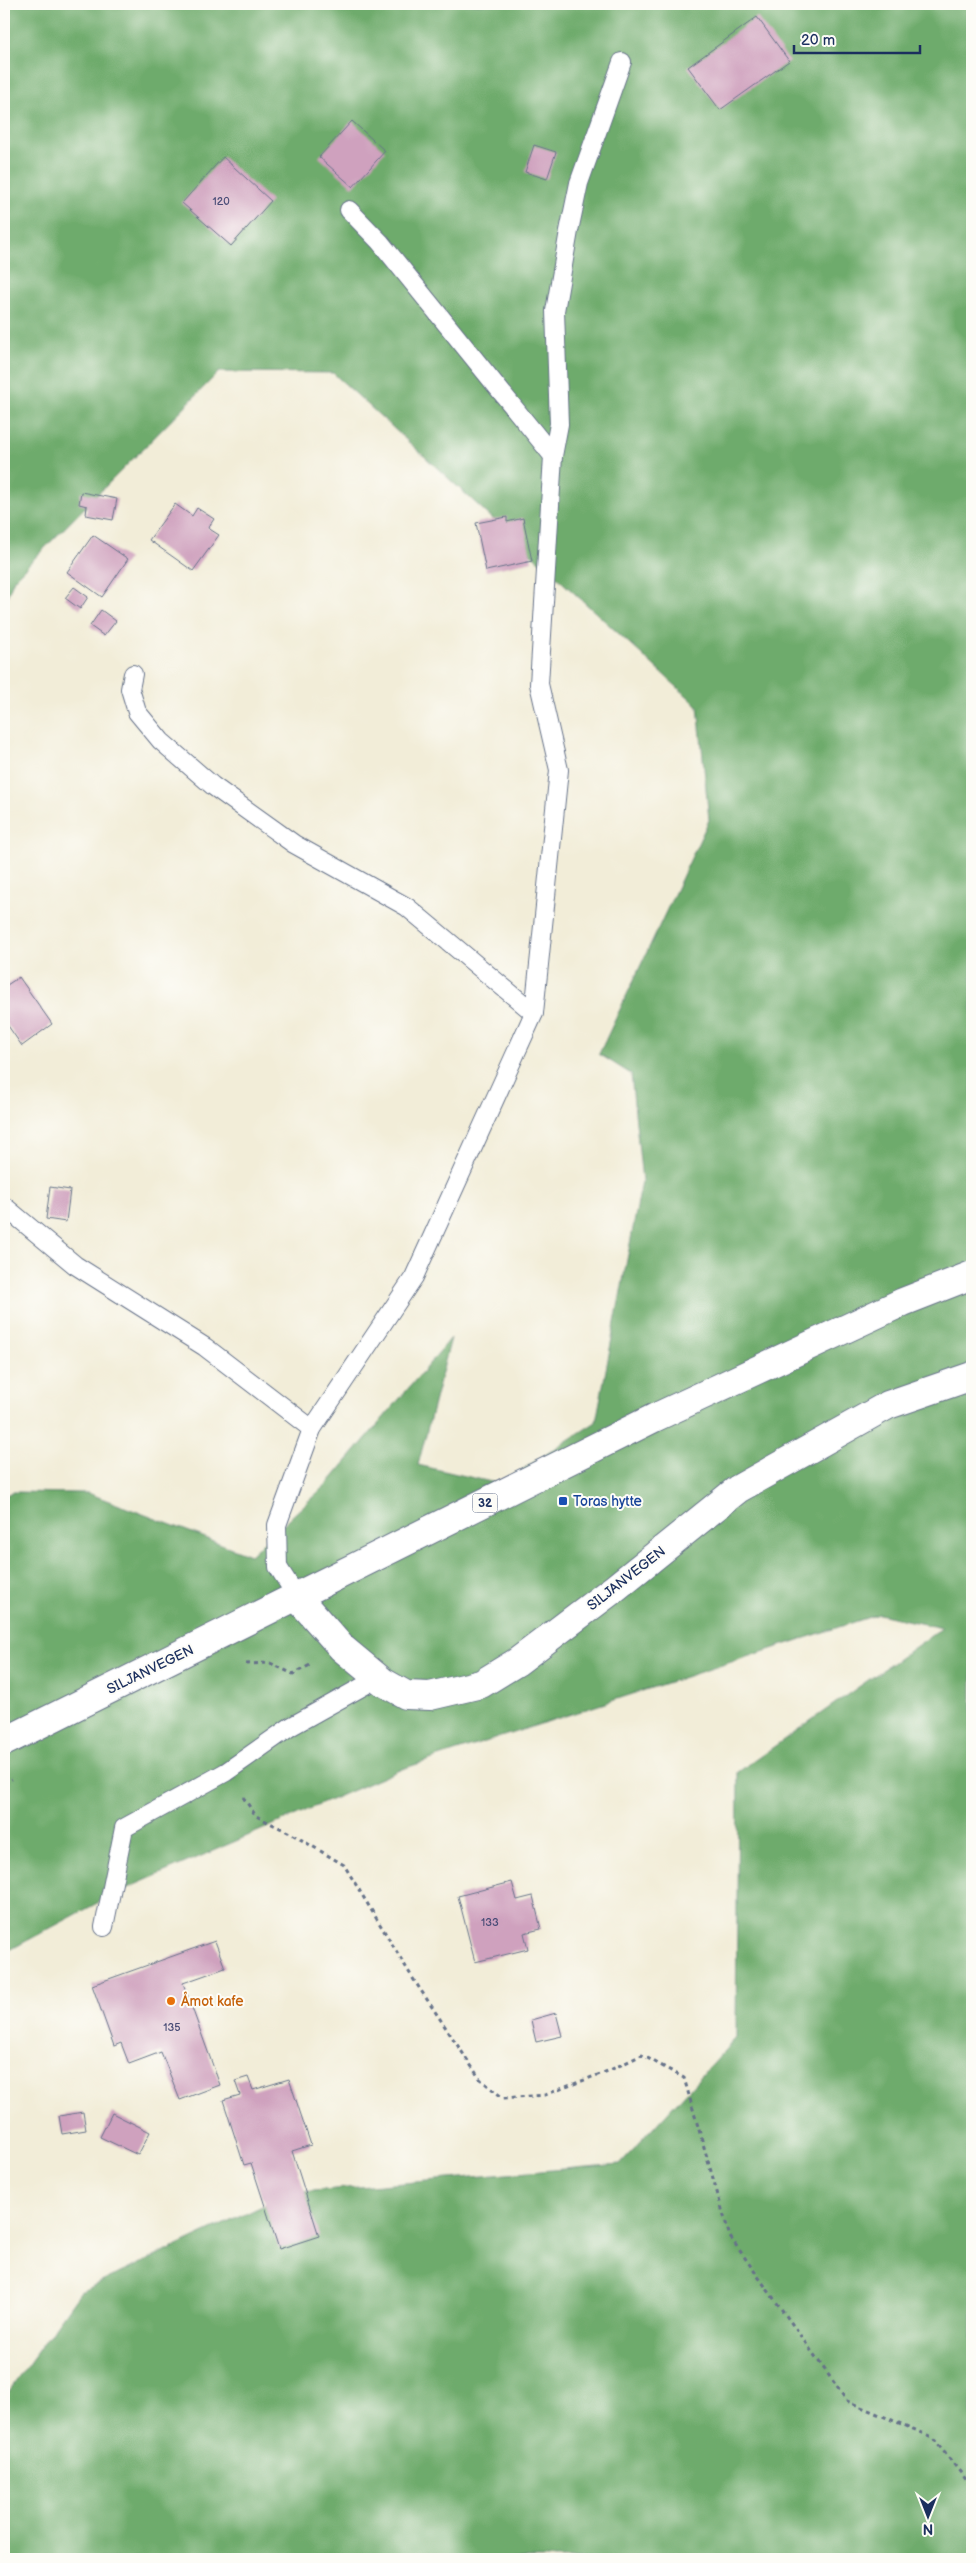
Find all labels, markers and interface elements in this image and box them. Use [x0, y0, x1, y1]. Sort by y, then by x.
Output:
scale bar [794, 22, 920, 54]
text: 20 m [801, 31, 835, 50]
house number: 120 [212, 195, 230, 208]
place label: Toras hytte [573, 1493, 642, 1510]
road number: 32 [472, 1494, 498, 1512]
marker: Toras hytte [557, 1495, 569, 1507]
street label: SILJANVEGEN [584, 1543, 669, 1614]
street label: SILJANVEGEN [104, 1641, 196, 1698]
house number: 133 [481, 1916, 499, 1929]
place label: Åmot kafe [181, 1991, 244, 2010]
marker: Åmot kafe [165, 1995, 177, 2007]
house number: 135 [163, 2021, 181, 2034]
north arrow [904, 2490, 954, 2540]
text: N [923, 2520, 933, 2537]

